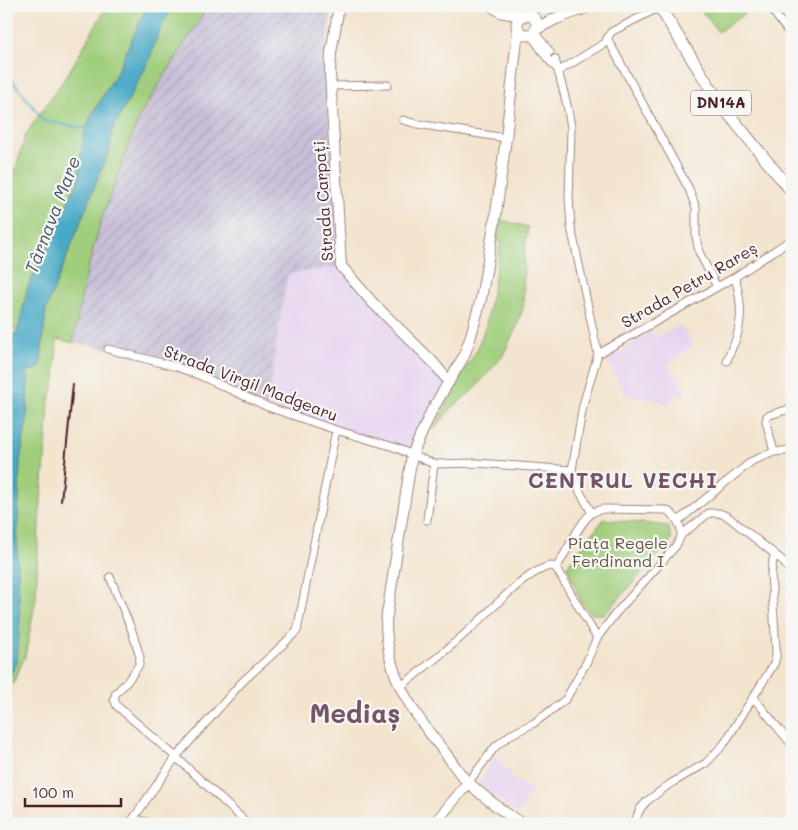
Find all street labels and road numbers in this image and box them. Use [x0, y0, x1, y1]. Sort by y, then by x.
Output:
road number: DN14A [691, 90, 751, 116]
street label: Strada Carpați [308, 140, 338, 262]
street label: Strada Petru Rareș [617, 237, 761, 333]
street label: Strada Virgil Madgearu [161, 340, 341, 425]

